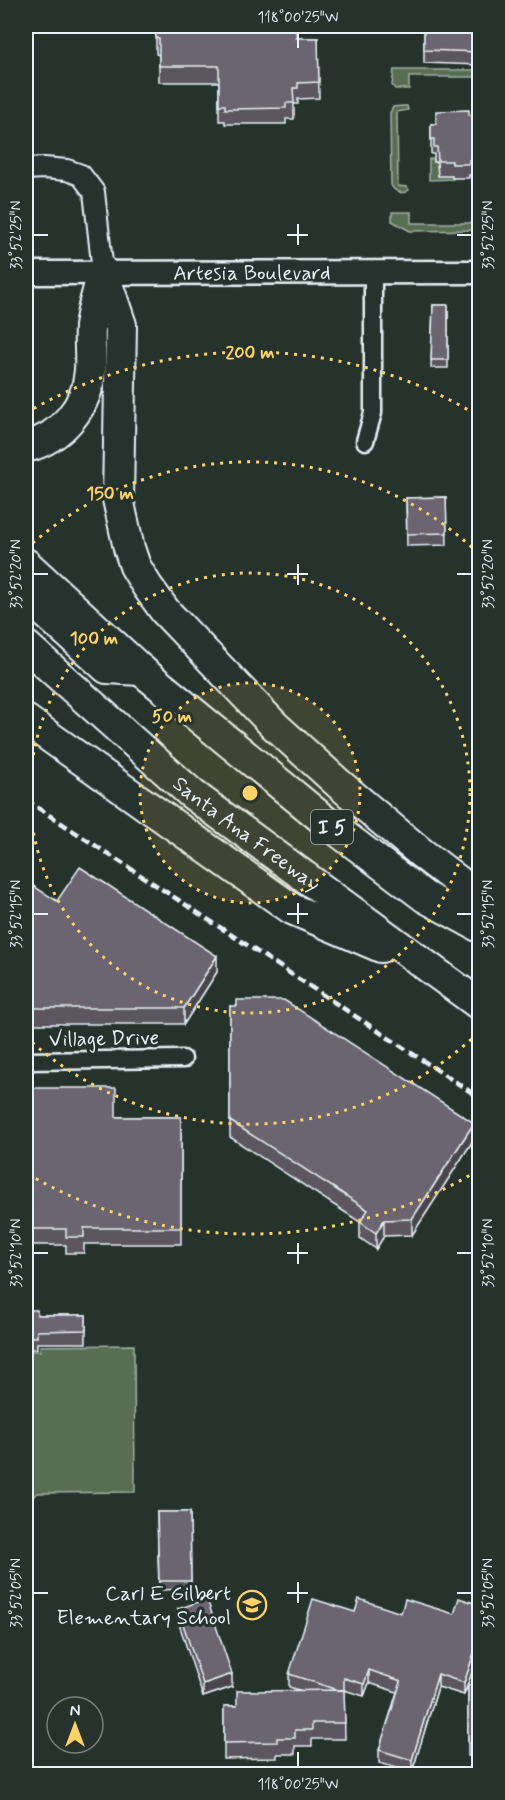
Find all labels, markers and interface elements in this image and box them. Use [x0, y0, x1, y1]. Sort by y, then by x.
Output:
text: 118°00'25"W [258, 8, 338, 28]
text: 33°52'25"N [7, 200, 27, 270]
text: 33°52'25"N [479, 200, 499, 270]
street label: Artesia Boulevard [173, 259, 331, 288]
text: 200 m [225, 341, 275, 365]
text: 150 m [86, 482, 134, 506]
text: 33°52'20"N [7, 539, 27, 609]
text: 33°52'20"N [479, 539, 499, 609]
text: 100 m [70, 627, 118, 651]
text: 50 m [152, 705, 192, 729]
street label: Santa Ana Freeway [166, 770, 326, 898]
centre of rings [240, 783, 260, 803]
road number: I 5 [311, 810, 353, 844]
text: 33°52'15"N [7, 880, 27, 948]
text: 33°52'15"N [479, 880, 499, 948]
street label: Village Drive [49, 1024, 159, 1054]
text: 33°52'10"N [7, 1218, 27, 1288]
text: 33°52'10"N [479, 1218, 499, 1288]
text: 33°52'05"N [7, 1558, 27, 1628]
text: 33°52'05"N [479, 1558, 499, 1628]
place label: Carl E Gilbert Elementary School [56, 1580, 231, 1632]
school or university icon: Carl E Gilbert Elementary School [236, 1589, 268, 1621]
north arrow [45, 1695, 105, 1755]
text: N [70, 1701, 80, 1722]
text: 118°00'25"W [258, 1775, 338, 1795]

